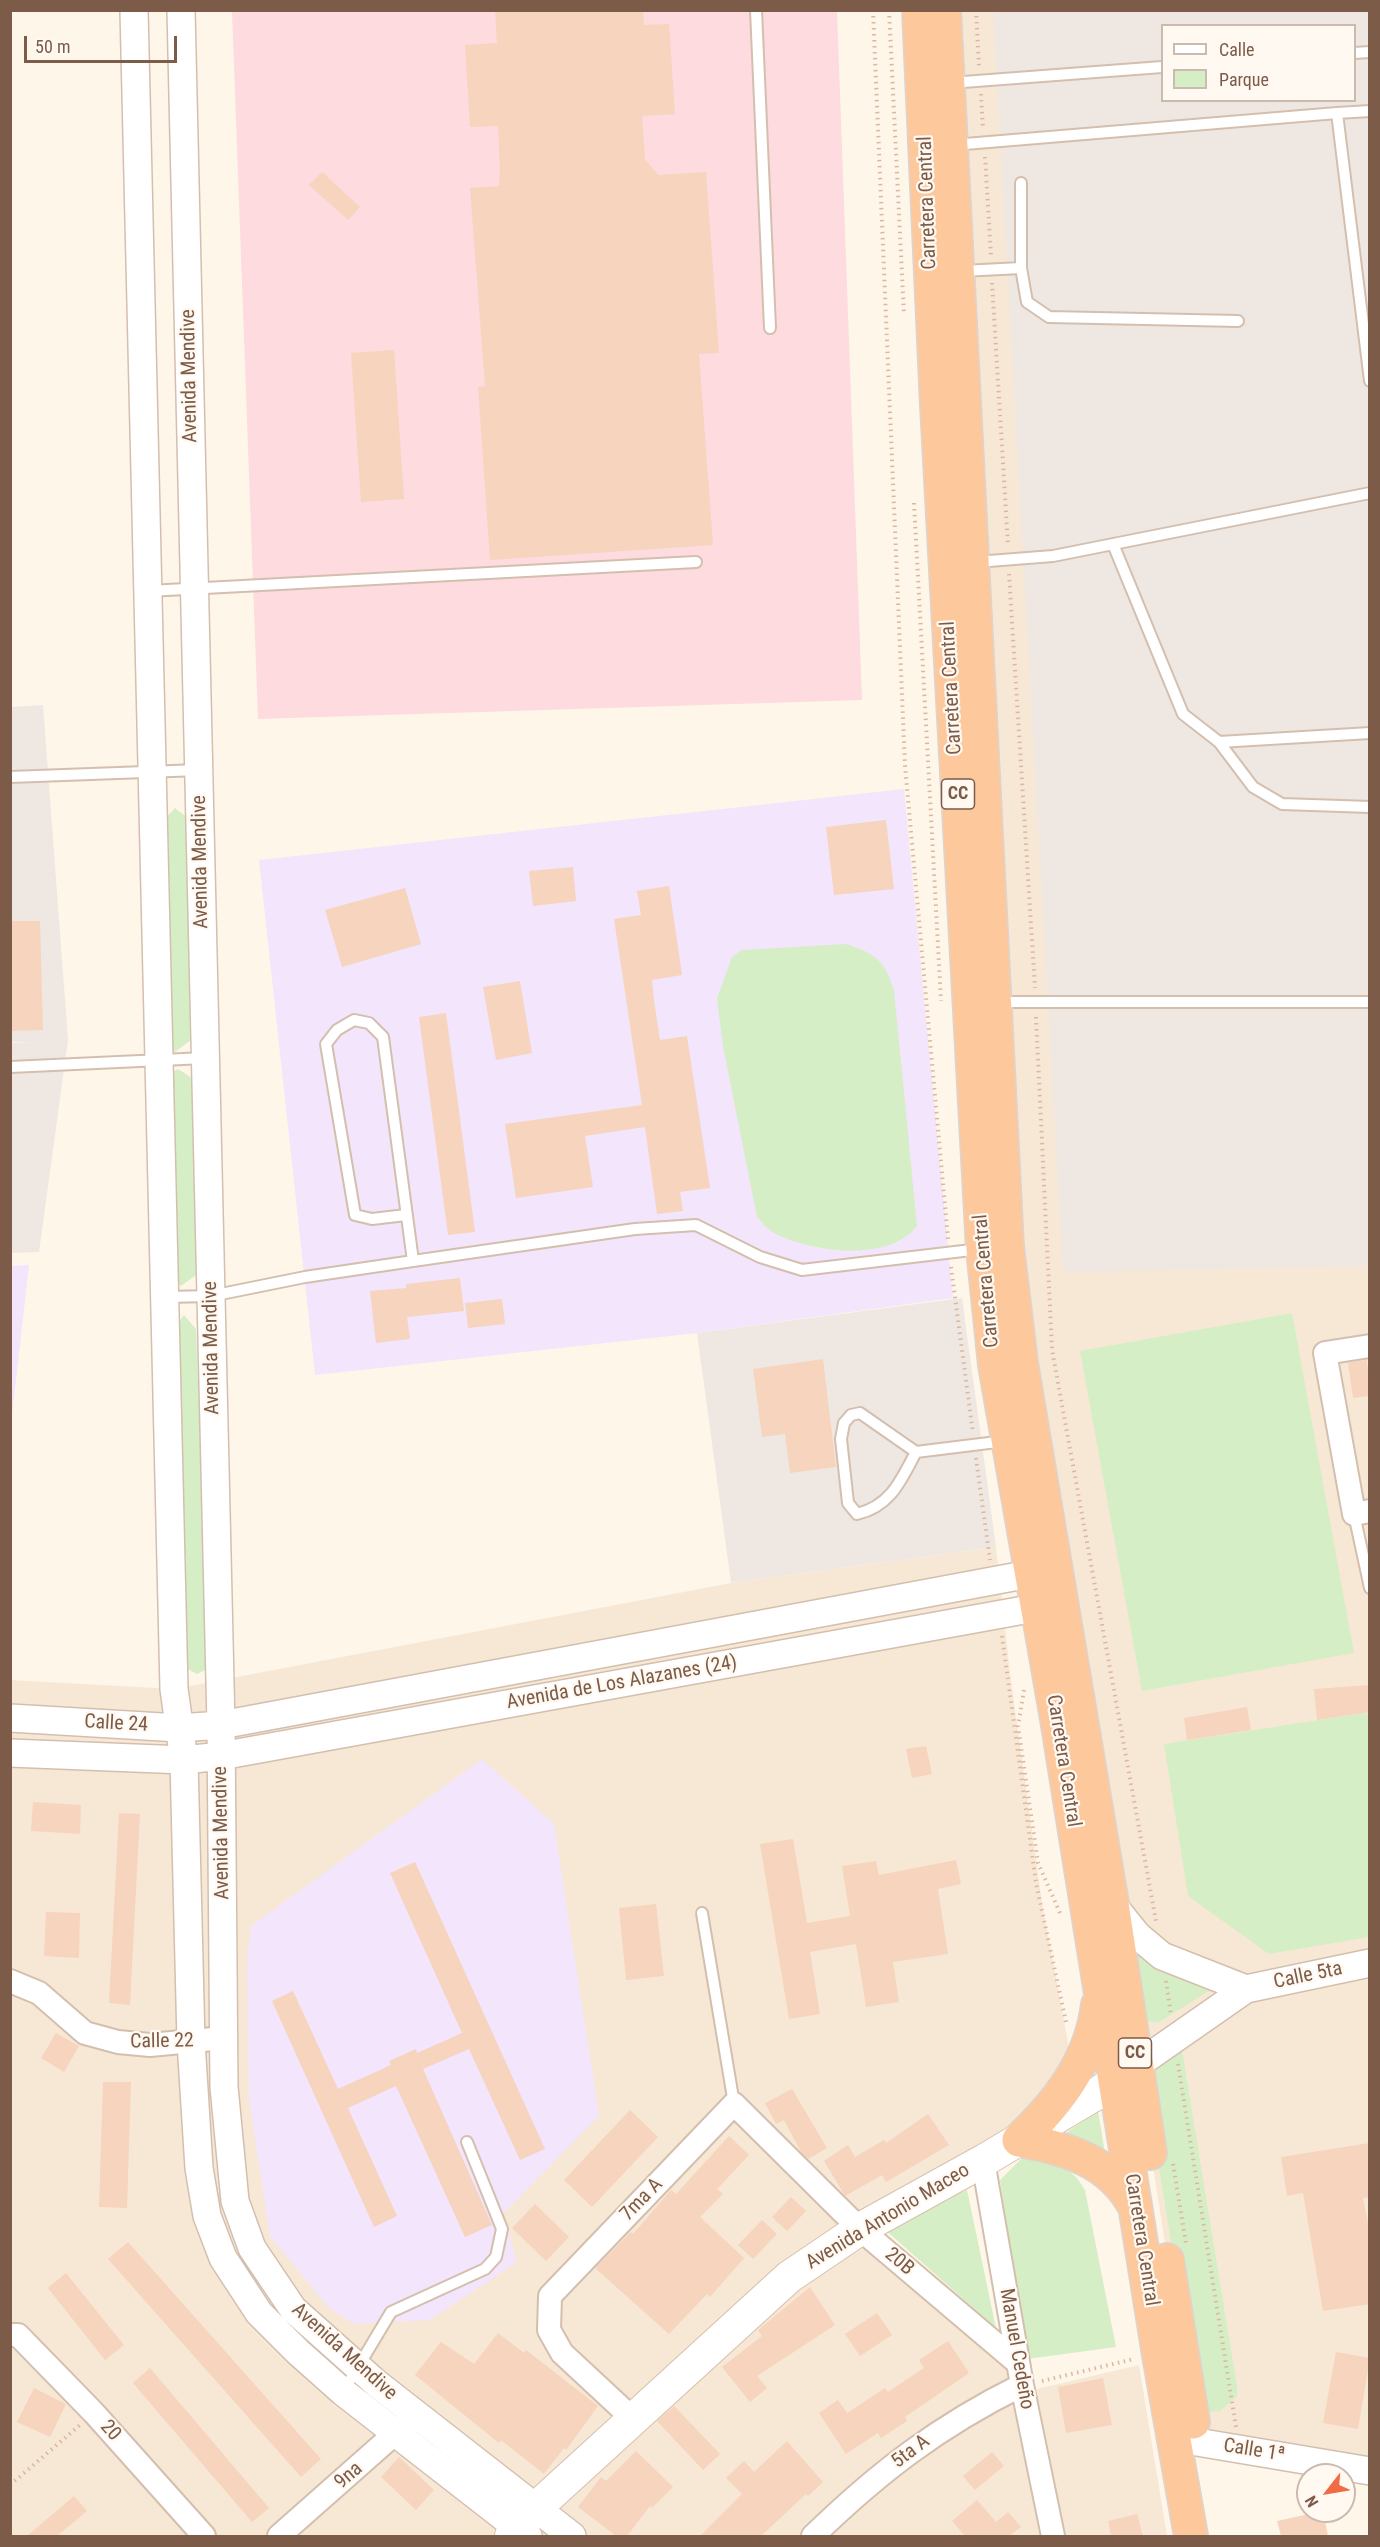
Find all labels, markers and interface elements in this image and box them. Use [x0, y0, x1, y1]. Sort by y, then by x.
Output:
scale bar [27, 24, 180, 62]
legend [1161, 24, 1356, 102]
text: 50 m [35, 36, 70, 57]
text: Calle [1219, 39, 1255, 60]
text: Parque [1219, 69, 1269, 90]
street label: Carretera Central [914, 136, 942, 270]
street label: Avenida Mendive [177, 309, 203, 443]
street label: Carretera Central [937, 621, 967, 755]
road number: CC [942, 779, 974, 809]
street label: Avenida Mendive [188, 795, 214, 929]
street label: Carretera Central [969, 1213, 1005, 1349]
street label: Avenida Mendive [199, 1281, 225, 1415]
street label: Avenida de Los Alazanes (24) [505, 1651, 739, 1715]
street label: Carretera Central [1041, 1693, 1085, 1829]
street label: Calle 24 [84, 1710, 148, 1738]
street label: Avenida Mendive [209, 1766, 235, 1900]
street label: Calle 5ta [1272, 1957, 1344, 1995]
street label: Calle 22 [130, 2029, 194, 2055]
road number: CC [1118, 2038, 1152, 2068]
street label: Avenida Antonio Maceo [802, 2159, 974, 2275]
street label: Carretera Central [1119, 2172, 1163, 2308]
street label: 7ma A [616, 2173, 668, 2227]
street label: 20B [880, 2243, 918, 2281]
street label: Manuel Cedeño [994, 2287, 1038, 2411]
street label: Avenida Mendive [286, 2298, 402, 2406]
street label: 20 [94, 2416, 126, 2446]
street label: 5ta A [887, 2430, 935, 2474]
street label: Calle 1ª [1222, 2434, 1286, 2468]
street label: 9na [330, 2457, 368, 2495]
north arrow [1296, 2463, 1356, 2523]
text: N [1301, 2492, 1323, 2511]

